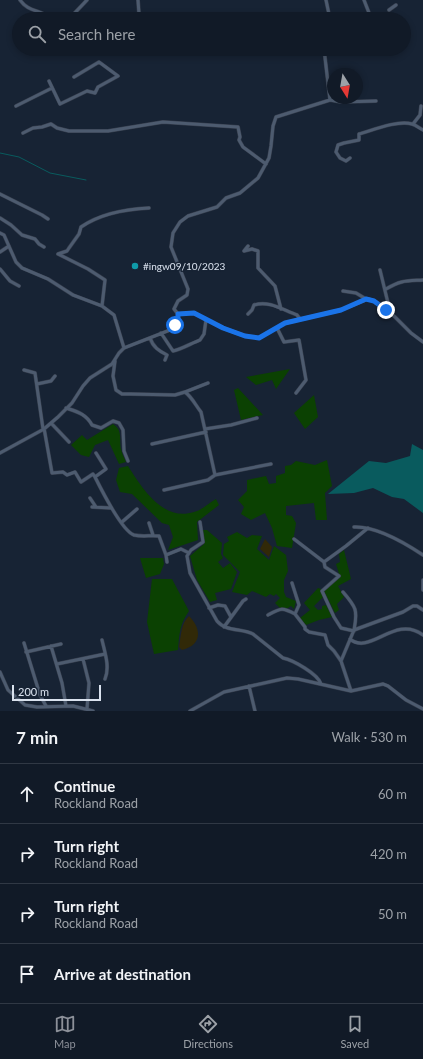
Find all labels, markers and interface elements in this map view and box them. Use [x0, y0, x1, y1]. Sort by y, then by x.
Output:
search box [12, 12, 411, 56]
icon: search [26, 23, 48, 45]
text: Search here [58, 25, 135, 43]
north arrow [327, 68, 363, 104]
place label: #ingw09/10/2023 [143, 260, 225, 272]
marker: #ingw09/10/2023 [130, 261, 140, 271]
route end [377, 301, 395, 319]
route start [166, 316, 184, 334]
scale bar [12, 683, 101, 702]
text: 200 m [18, 685, 49, 698]
text: 7 min [16, 727, 58, 748]
text: Walk · 530 m [331, 729, 407, 745]
text: Continue [54, 777, 115, 795]
icon: ahead [16, 783, 38, 805]
text: 60 m [378, 786, 407, 802]
text: Rockland Road [54, 795, 138, 811]
text: Turn right [54, 837, 119, 855]
icon: right [16, 843, 38, 865]
text: 420 m [370, 846, 407, 862]
text: Rockland Road [54, 855, 138, 871]
text: Turn right [54, 897, 119, 915]
icon: right [16, 903, 38, 925]
text: 50 m [378, 906, 407, 922]
text: Rockland Road [54, 915, 138, 931]
icon: arrive [16, 963, 38, 985]
text: Arrive at destination [54, 965, 191, 983]
tab: Map [54, 1013, 76, 1050]
tab: Directions [183, 1013, 233, 1050]
tab: Saved [340, 1013, 369, 1050]

